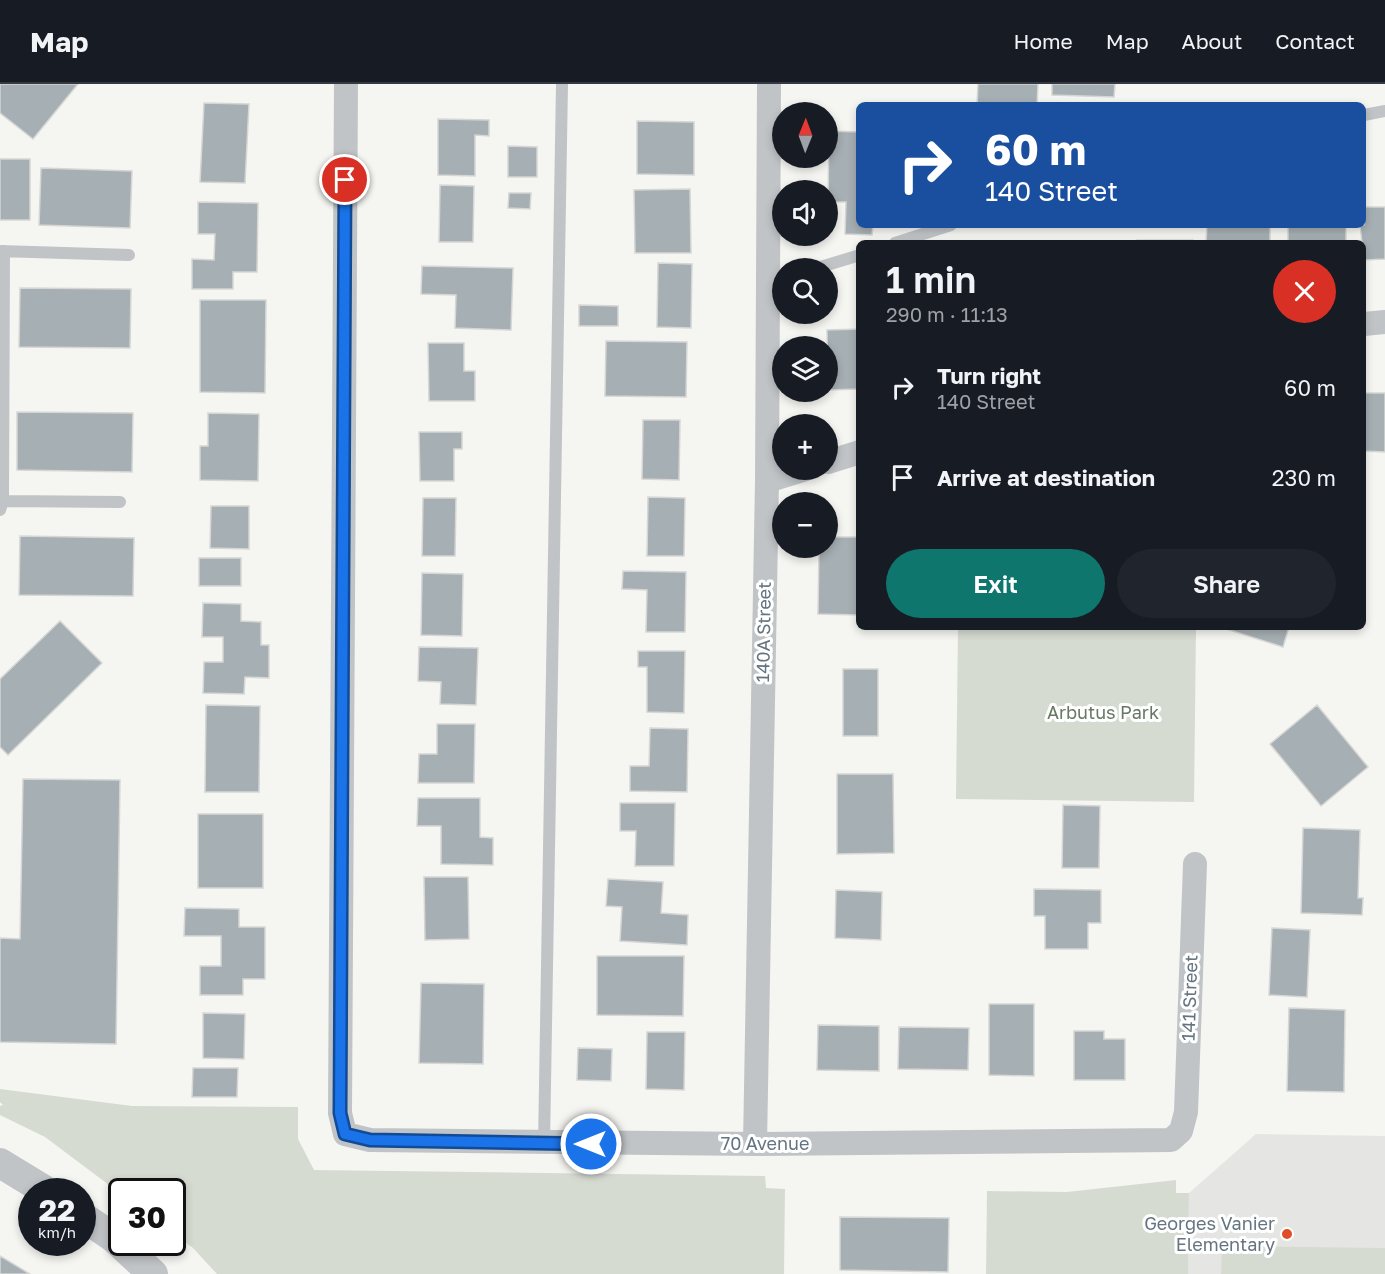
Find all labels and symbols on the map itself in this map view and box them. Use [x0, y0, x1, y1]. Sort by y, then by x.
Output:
north arrow [772, 102, 838, 168]
pin [319, 154, 370, 205]
street label: 140A Street [751, 581, 775, 683]
park label: Arbutus Park [1047, 701, 1159, 723]
street label: 141 Street [1177, 954, 1201, 1041]
position arrow [559, 1112, 623, 1176]
street label: 70 Avenue [721, 1132, 809, 1154]
speed limit sign: 30 [108, 1178, 186, 1256]
place label: Georges Vanier Elementary [1144, 1212, 1275, 1255]
marker: Georges Vanier Elementary [1280, 1227, 1294, 1241]

